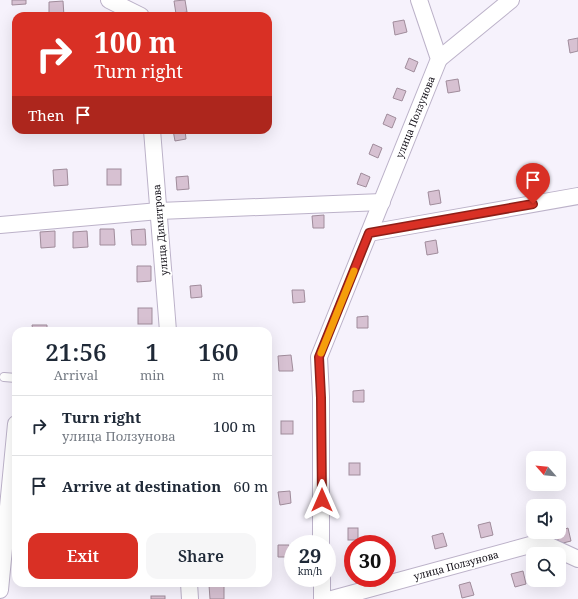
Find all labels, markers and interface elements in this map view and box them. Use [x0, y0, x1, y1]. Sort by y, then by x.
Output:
text: 100 m [94, 23, 176, 61]
icon: right [28, 28, 80, 80]
text: Turn right [94, 59, 183, 83]
street label: улица Ползунова [392, 74, 438, 160]
icon: arrive [72, 104, 94, 126]
text: Then [28, 105, 64, 125]
pin [516, 163, 550, 204]
icon: arrive [522, 169, 544, 191]
street label: улица Димитрова [149, 184, 171, 276]
text: 21:56 [45, 335, 107, 368]
text: 1 [146, 335, 159, 368]
text: 160 [198, 335, 239, 368]
text: Arrival [54, 366, 98, 384]
text: min [140, 366, 165, 384]
text: m [212, 366, 224, 384]
text: Turn right [62, 407, 141, 427]
icon: right [28, 415, 50, 437]
text: 100 m [213, 416, 256, 436]
text: улица Ползунова [62, 427, 176, 445]
north arrow [526, 451, 566, 491]
map controls [526, 451, 566, 587]
icon: arrive [28, 475, 50, 497]
text: Arrive at destination [62, 476, 221, 496]
text: 60 m [233, 476, 268, 496]
position arrow [301, 479, 343, 521]
button: sound [526, 499, 566, 539]
button: Exit [28, 533, 138, 579]
button: Share [146, 533, 256, 579]
speed limit sign: 30 [344, 535, 396, 587]
text: 29 [299, 542, 321, 569]
street label: улица Ползунова [412, 547, 500, 583]
button: search [526, 547, 566, 587]
text: km/h [298, 564, 322, 578]

